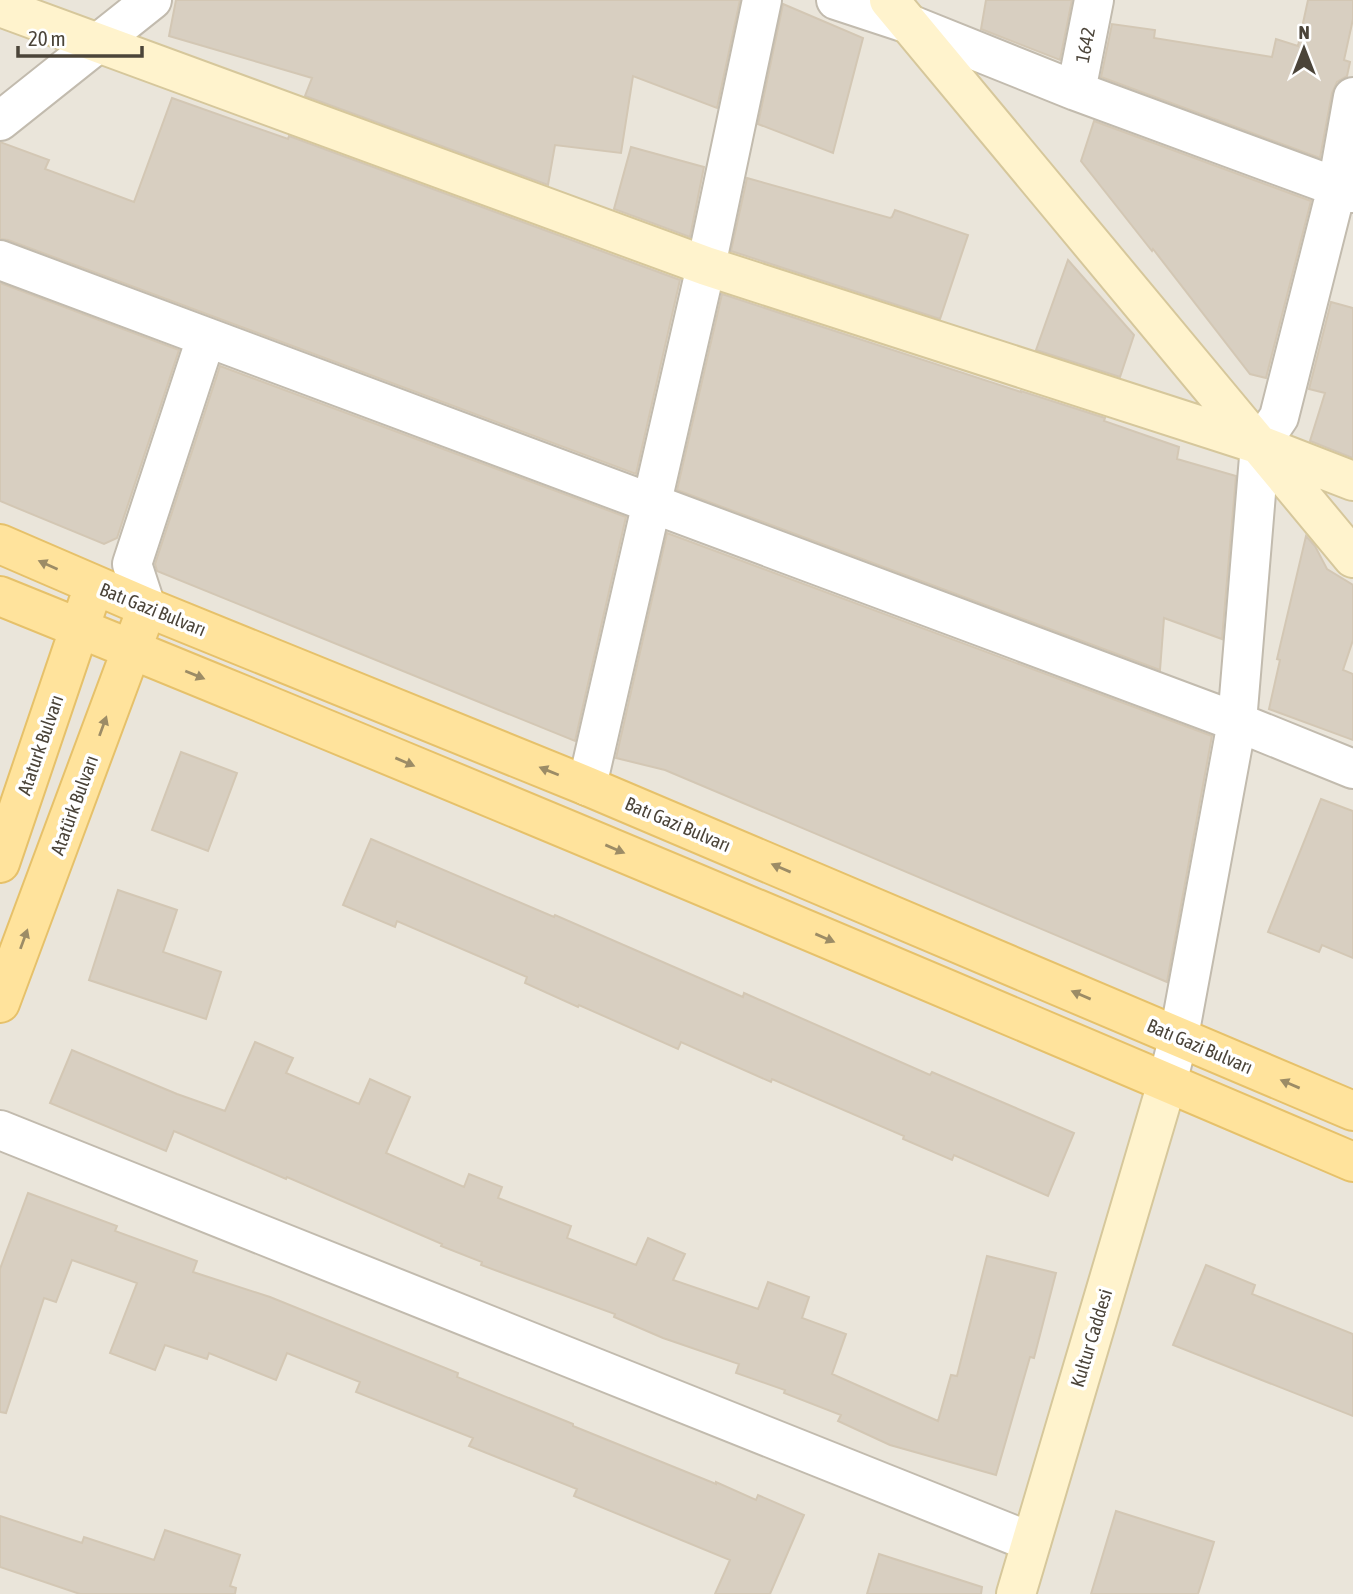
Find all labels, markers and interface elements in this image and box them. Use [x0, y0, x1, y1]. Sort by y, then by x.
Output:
scale bar [18, 14, 142, 58]
north arrow [1269, 14, 1339, 84]
text: N [1298, 21, 1310, 43]
street label: 1642 [1071, 25, 1099, 65]
text: 20 m [28, 26, 66, 50]
one-way arrow [37, 559, 58, 570]
street label: Batı Gazi Bulvarı [97, 578, 209, 640]
one-way arrow [185, 669, 206, 680]
street label: Ataturk Bulvarı [13, 692, 67, 798]
one-way arrow [98, 715, 109, 736]
street label: Atatürk Bulvarı [46, 752, 102, 858]
one-way arrow [395, 757, 416, 768]
one-way arrow [538, 765, 559, 776]
street label: Batı Gazi Bulvarı [622, 792, 734, 856]
one-way arrow [605, 844, 626, 855]
one-way arrow [771, 862, 791, 874]
one-way arrow [19, 928, 30, 949]
one-way arrow [815, 932, 835, 944]
one-way arrow [1071, 989, 1091, 1001]
street label: Batı Gazi Bulvarı [1144, 1014, 1256, 1078]
one-way arrow [1280, 1078, 1300, 1090]
street label: Kultur Caddesi [1066, 1286, 1116, 1390]

